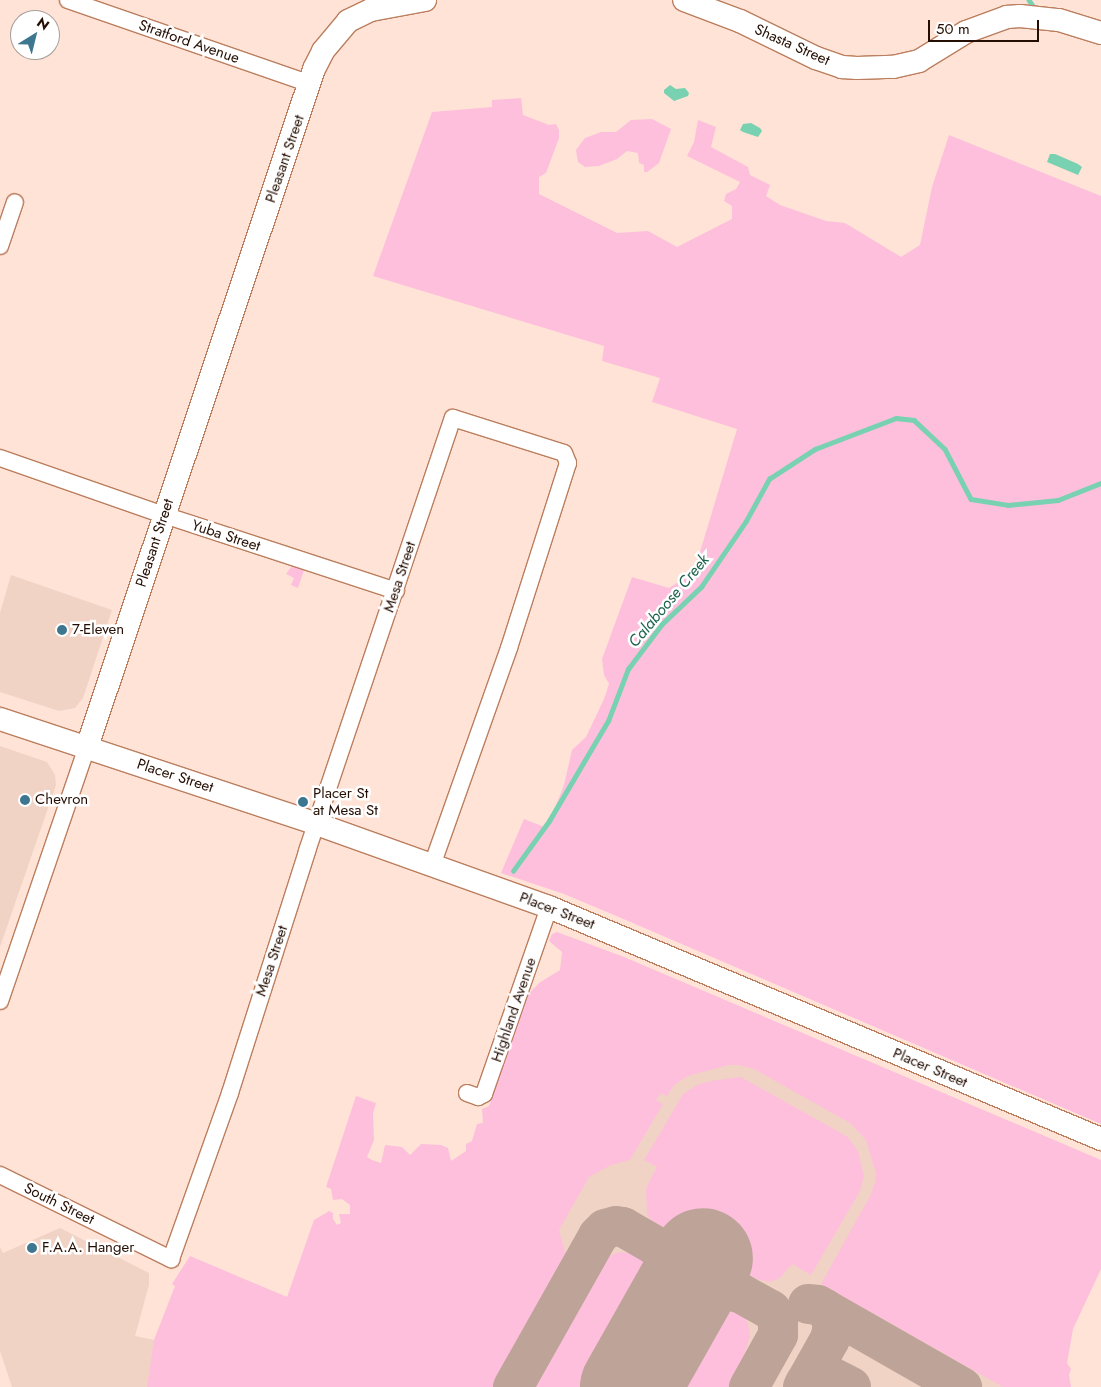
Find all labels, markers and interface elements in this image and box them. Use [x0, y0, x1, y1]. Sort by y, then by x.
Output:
north arrow [10, 10, 60, 60]
scale bar [931, 10, 1042, 42]
text: N [33, 12, 54, 35]
street label: Stratford Avenue [136, 16, 242, 68]
text: 50 m [936, 18, 970, 40]
street label: Shasta Street [752, 20, 832, 70]
street label: Pleasant Street [262, 113, 308, 205]
street label: Pleasant Street [132, 497, 178, 589]
street label: Yuba Street [189, 516, 263, 556]
street label: Mesa Street [380, 539, 420, 615]
water label: Calaboose Creek [625, 551, 713, 651]
place label: 7-Eleven [72, 621, 124, 639]
marker: 7-Eleven [56, 624, 68, 636]
street label: Placer Street [135, 755, 215, 797]
place label: Placer St at Mesa St [313, 784, 378, 819]
place label: Chevron [35, 791, 88, 809]
marker: Chevron [19, 794, 31, 806]
marker: Placer St at Mesa St [297, 796, 309, 808]
street label: Placer Street [517, 888, 597, 934]
street label: Mesa Street [252, 923, 292, 999]
street label: Highland Avenue [488, 955, 540, 1065]
street label: Placer Street [890, 1044, 970, 1092]
street label: South Street [21, 1179, 97, 1229]
place label: F.A.A. Hanger [42, 1239, 134, 1257]
marker: F.A.A. Hanger [26, 1242, 38, 1254]

